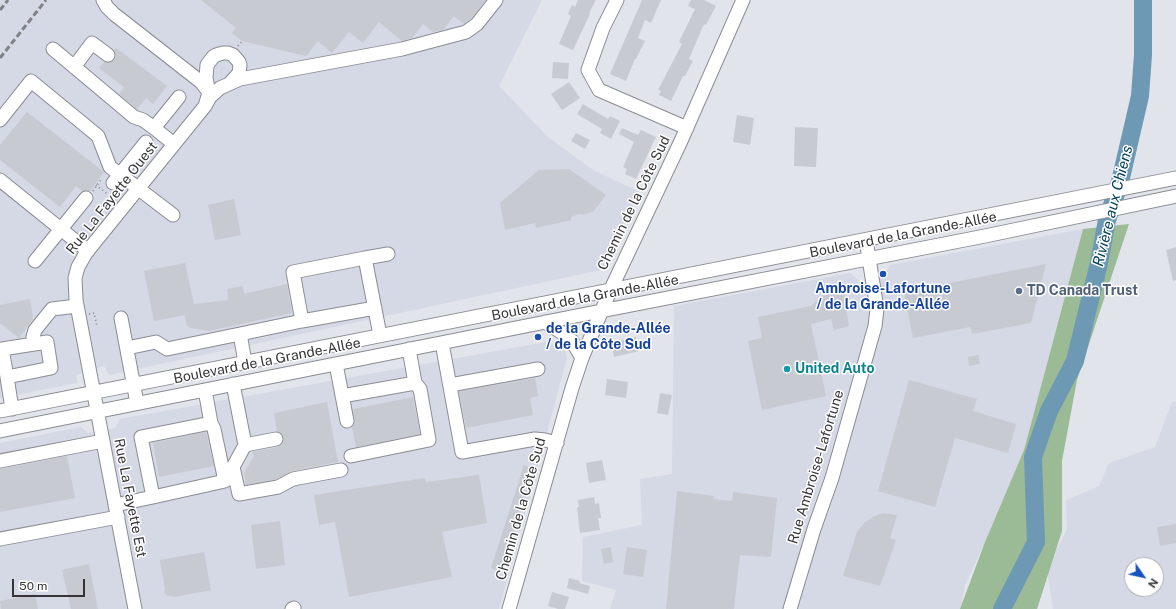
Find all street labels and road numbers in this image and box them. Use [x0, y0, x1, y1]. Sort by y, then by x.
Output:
street label: Chemin de la Côte Sud [594, 133, 674, 273]
street label: Rue La Fayette Ouest [63, 138, 161, 258]
street label: Boulevard de la Grande-Allée [808, 209, 998, 261]
street label: Boulevard de la Grande-Allée [490, 272, 680, 324]
street label: Boulevard de la Grande-Allée [172, 335, 362, 387]
street label: Rue Ambroise-Lafortune [785, 388, 847, 546]
street label: Chemin de la Côte Sud [493, 436, 549, 582]
street label: Rue La Fayette Est [110, 437, 150, 559]

